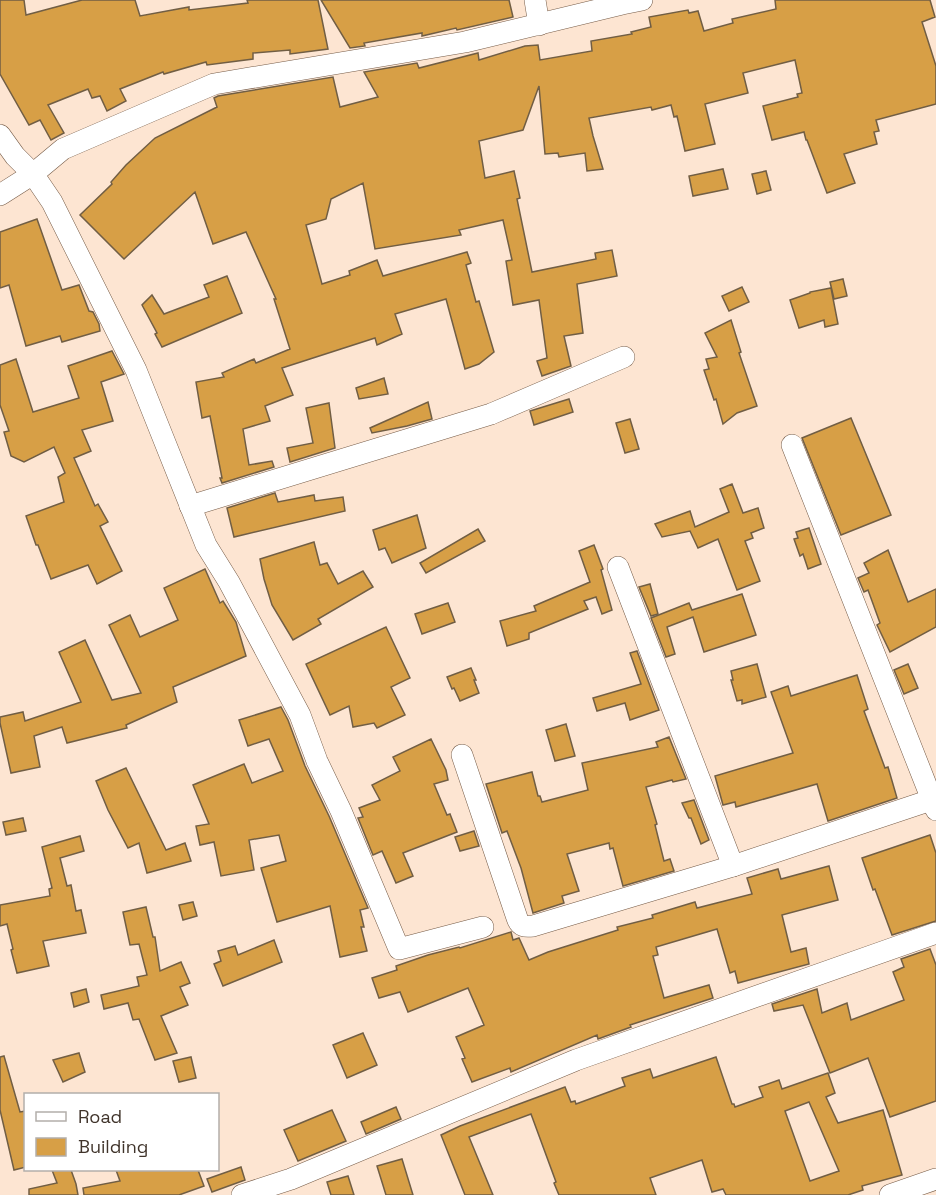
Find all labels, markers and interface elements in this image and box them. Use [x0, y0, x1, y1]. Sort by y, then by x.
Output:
legend [24, 1093, 219, 1171]
text: Road [78, 1105, 122, 1128]
text: Building [78, 1135, 148, 1158]

